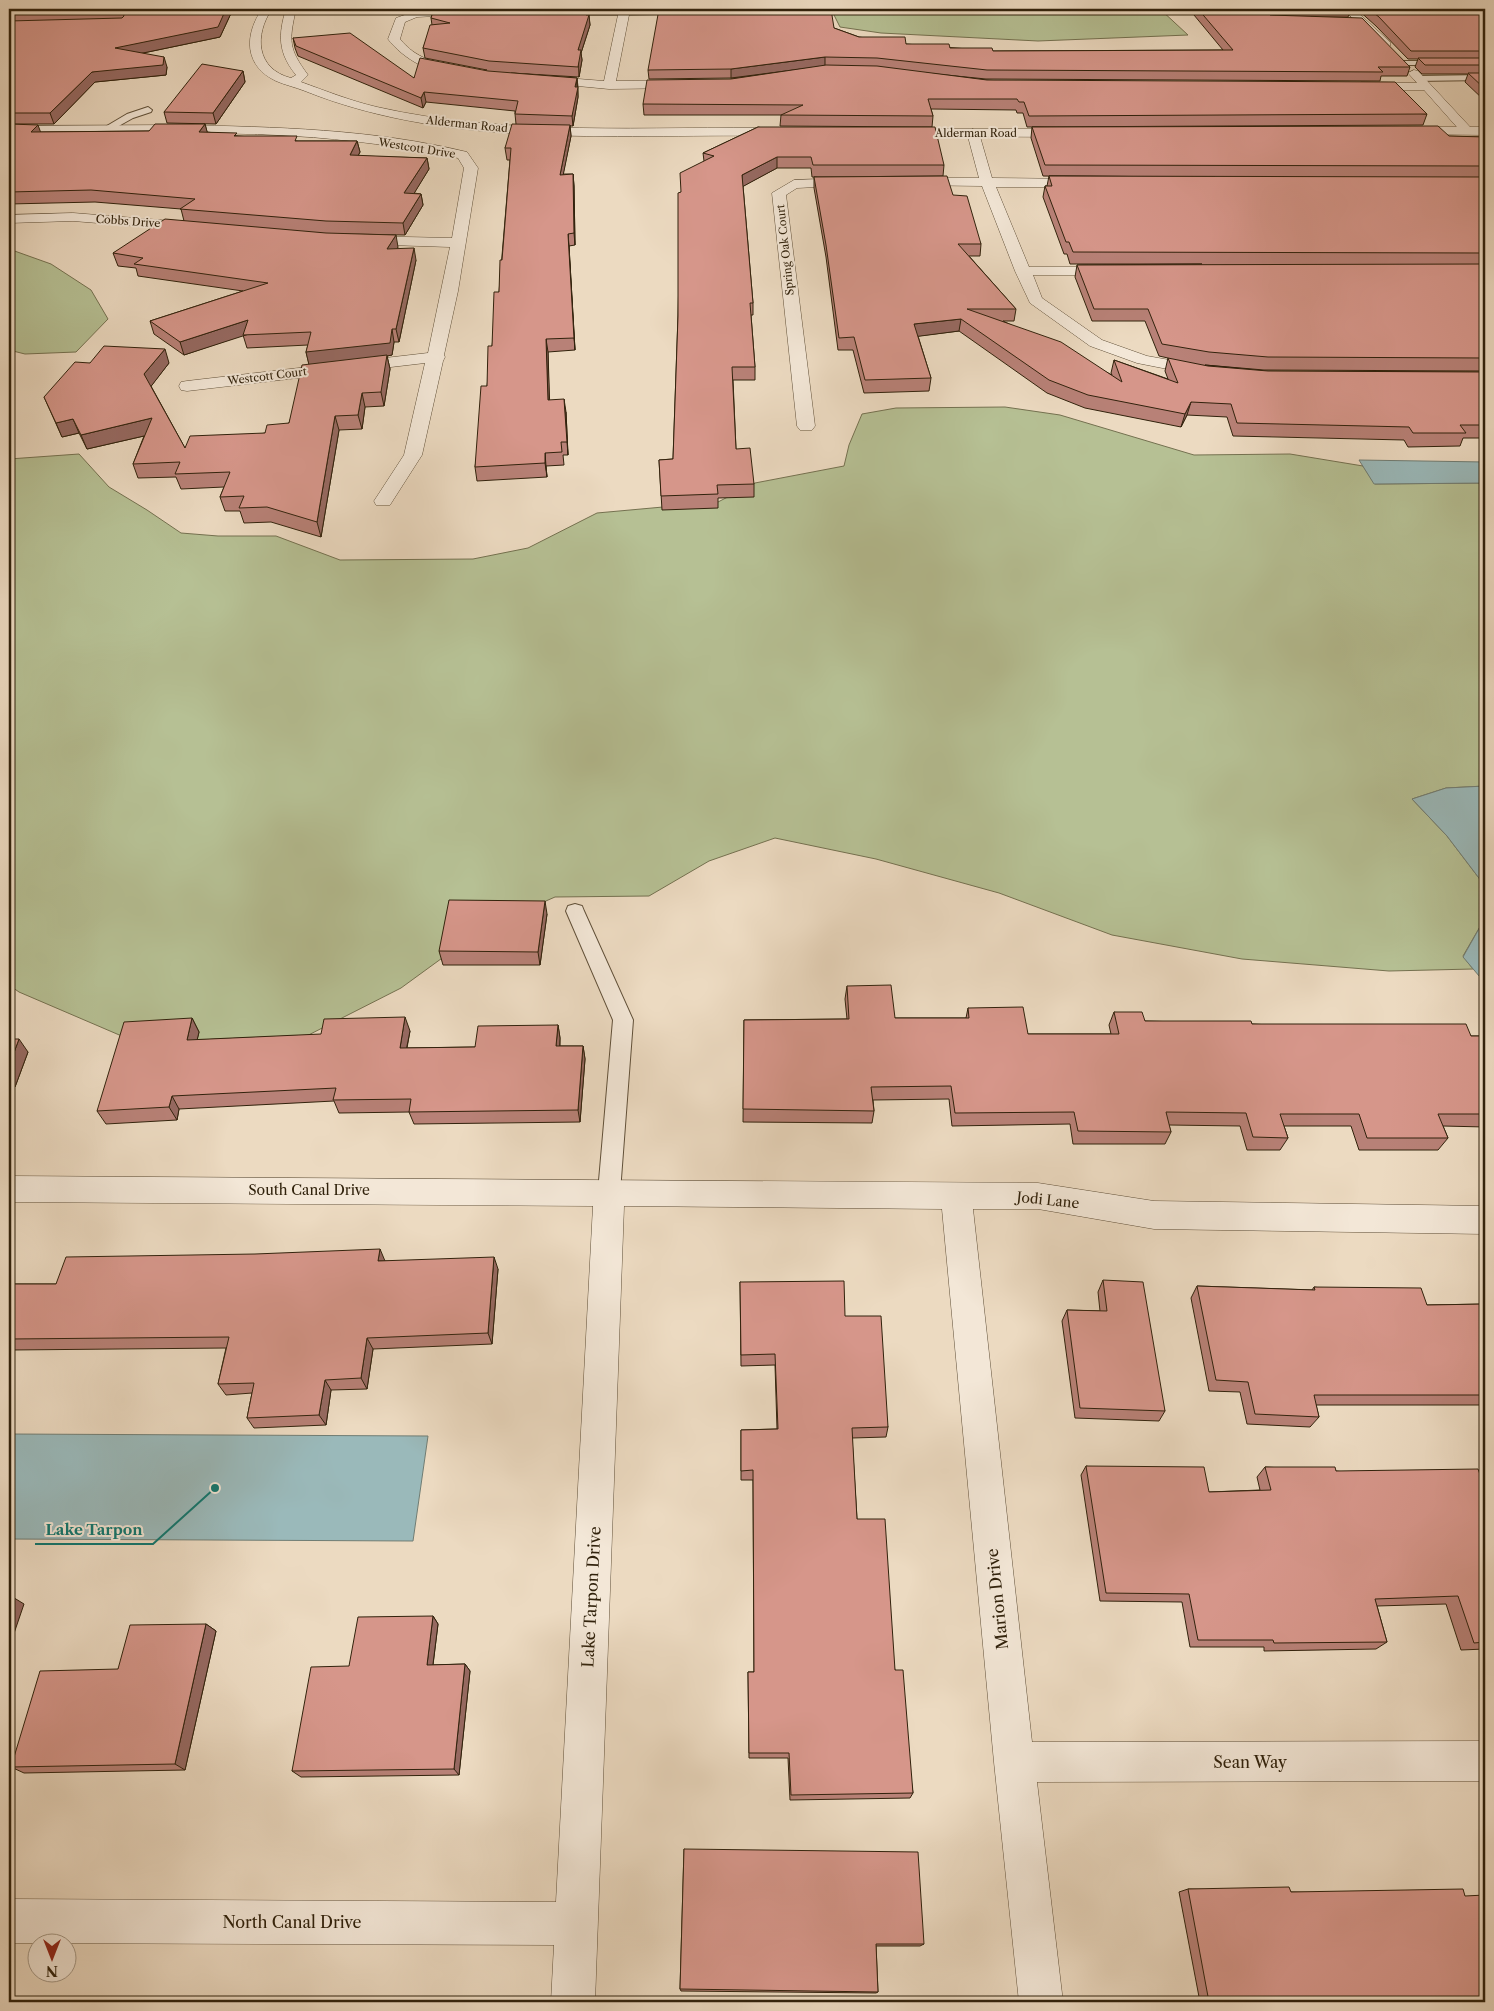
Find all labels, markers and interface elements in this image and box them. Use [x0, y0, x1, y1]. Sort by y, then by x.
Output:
street label: Alderman Road [425, 113, 509, 135]
street label: Alderman Road [934, 126, 1017, 140]
street label: Westcott Drive [377, 135, 456, 161]
street label: Spring Oak Court [773, 204, 797, 296]
street label: Cobbs Drive [95, 212, 161, 230]
street label: Westcott Court [226, 364, 307, 388]
street label: South Canal Drive [248, 1181, 370, 1199]
street label: Jodi Lane [1014, 1188, 1080, 1212]
callout: Lake Tarpon [35, 1514, 153, 1544]
text: Lake Tarpon [45, 1520, 143, 1539]
street label: Lake Tarpon Drive [577, 1526, 605, 1668]
street label: Marion Drive [982, 1547, 1012, 1651]
street label: Sean Way [1213, 1752, 1288, 1772]
street label: North Canal Drive [222, 1912, 362, 1932]
north arrow [28, 1934, 78, 1984]
text: N [46, 1962, 58, 1980]

